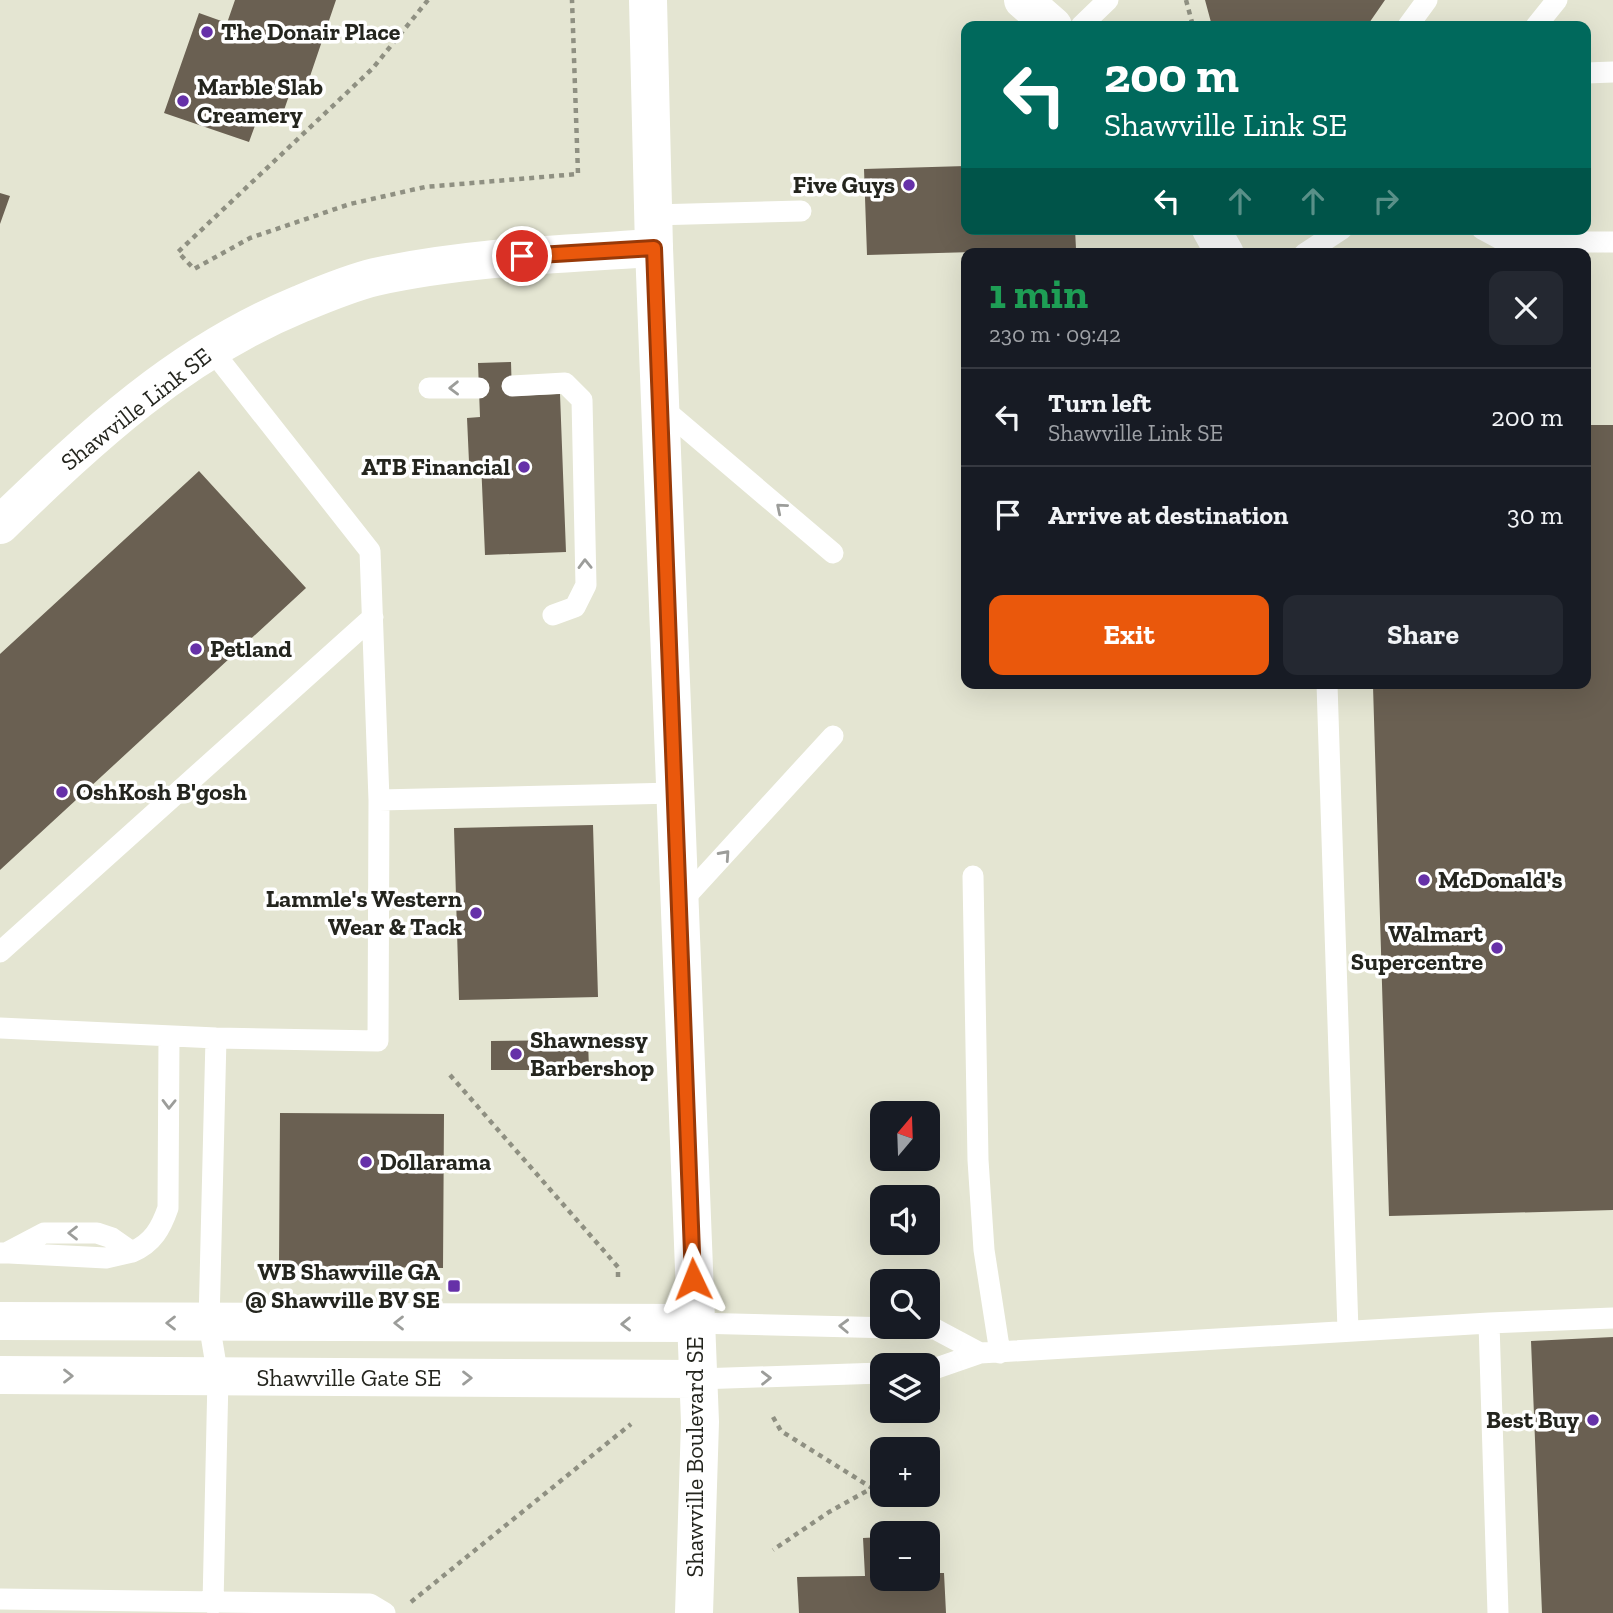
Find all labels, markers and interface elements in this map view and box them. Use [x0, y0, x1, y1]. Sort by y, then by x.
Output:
place label: The Donair Place [221, 17, 401, 46]
marker: The Donair Place [199, 24, 215, 40]
text: 200 m [1104, 46, 1239, 105]
icon: left [989, 49, 1080, 140]
place label: Marble Slab Creamery [197, 72, 323, 129]
marker: Marble Slab Creamery [175, 93, 191, 109]
text: Shawville Link SE [1104, 106, 1347, 144]
place label: Five Guys [793, 170, 895, 199]
marker: Five Guys [901, 177, 917, 193]
icon: left [1148, 182, 1186, 220]
icon: ahead [1221, 182, 1259, 220]
icon: ahead [1294, 182, 1332, 220]
icon: right [1367, 182, 1405, 220]
pin [492, 226, 552, 286]
icon: arrive [503, 237, 541, 275]
text: 1 min [989, 268, 1088, 319]
button: close [1489, 271, 1563, 345]
text: 230 m · 09:42 [989, 320, 1121, 348]
street label: Shawville Link SE [55, 341, 217, 476]
one-way arrow [449, 380, 459, 396]
text: Turn left [1048, 387, 1151, 419]
icon: left [989, 398, 1027, 436]
text: 200 m [1491, 401, 1563, 433]
text: Shawville Link SE [1048, 419, 1223, 447]
place label: ATB Financial [361, 452, 510, 481]
marker: ATB Financial [516, 459, 532, 475]
icon: arrive [989, 496, 1027, 534]
text: Arrive at destination [1048, 499, 1288, 531]
text: 30 m [1507, 499, 1563, 531]
one-way arrow [776, 504, 788, 517]
one-way arrow [578, 559, 593, 570]
button: Exit [989, 595, 1269, 675]
button: Share [1283, 595, 1563, 675]
place label: Petland [210, 634, 292, 663]
marker: Petland [188, 641, 204, 657]
place label: OshKosh B'gosh [76, 777, 247, 806]
marker: OshKosh B'gosh [54, 784, 70, 800]
one-way arrow [717, 850, 729, 863]
place label: McDonald's [1438, 865, 1562, 894]
marker: McDonald's [1416, 872, 1432, 888]
place label: Lammle's Western Wear & Tack [266, 884, 462, 941]
marker: Lammle's Western Wear & Tack [468, 905, 484, 921]
place label: Walmart Supercentre [1351, 919, 1483, 976]
marker: Walmart Supercentre [1489, 940, 1505, 956]
place label: Shawnessy Barbershop [530, 1025, 655, 1082]
marker: Shawnessy Barbershop [508, 1046, 524, 1062]
one-way arrow [161, 1099, 177, 1110]
north arrow [870, 1101, 940, 1171]
map controls [870, 1101, 940, 1591]
place label: Dollarama [380, 1147, 491, 1176]
marker: Dollarama [358, 1154, 374, 1170]
button: sound [870, 1185, 940, 1255]
one-way arrow [67, 1225, 78, 1241]
position arrow [656, 1242, 730, 1316]
place label: WB Shawville GA @ Shawville BV SE [245, 1257, 441, 1314]
button: search [870, 1269, 940, 1339]
marker: WB Shawville GA @ Shawville BV SE [446, 1278, 462, 1294]
one-way arrow [165, 1315, 176, 1331]
one-way arrow [393, 1316, 404, 1331]
one-way arrow [620, 1316, 631, 1332]
one-way arrow [839, 1318, 850, 1333]
street label: Shawville Boulevard SE [680, 1336, 709, 1578]
button: layers [870, 1353, 940, 1423]
street label: Shawville Gate SE [257, 1363, 441, 1392]
one-way arrow [63, 1368, 74, 1384]
one-way arrow [462, 1370, 473, 1386]
one-way arrow [762, 1370, 772, 1386]
place label: Best Buy [1486, 1405, 1579, 1434]
marker: Best Buy [1585, 1412, 1601, 1428]
button: + [870, 1437, 940, 1507]
button: − [870, 1521, 940, 1591]

